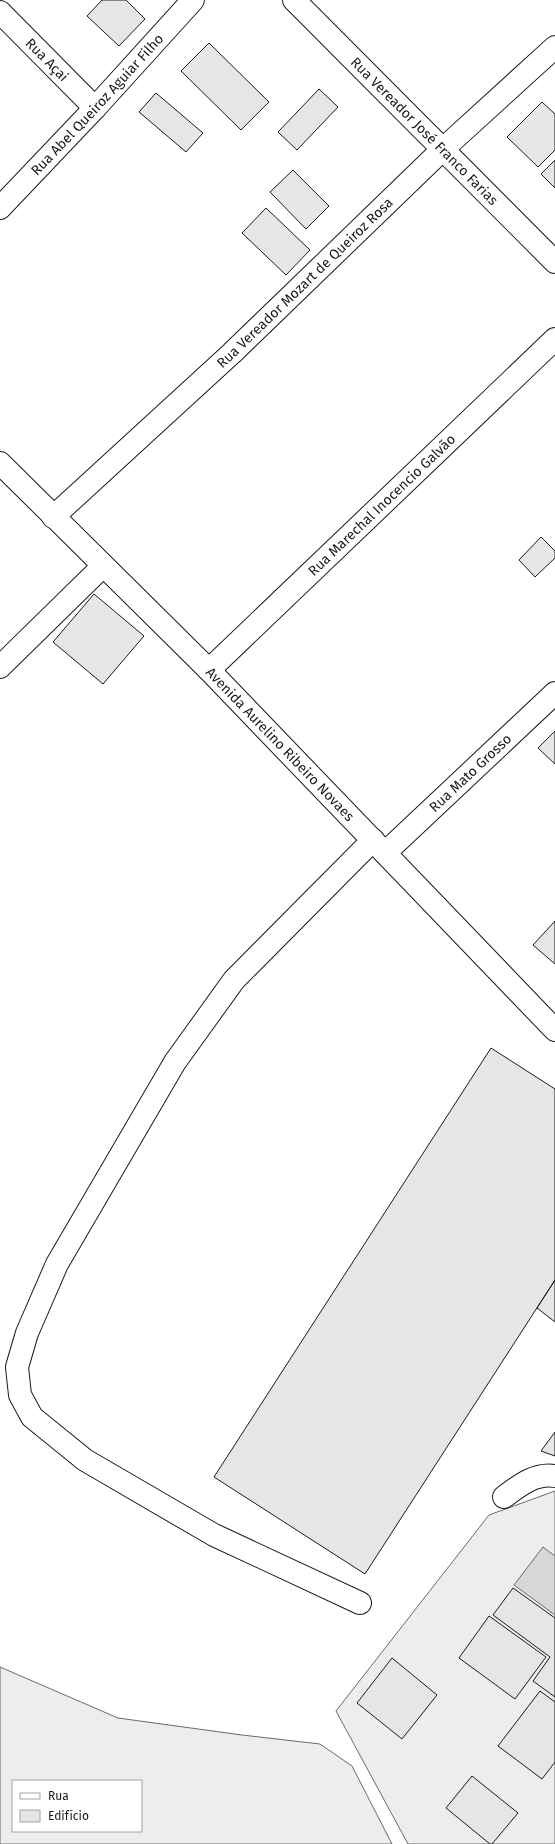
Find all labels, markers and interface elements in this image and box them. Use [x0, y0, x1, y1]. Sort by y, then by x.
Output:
street label: Rua Abel Queiroz Aguiar Filho [28, 30, 167, 179]
street label: Rua Açai [22, 35, 72, 85]
street label: Rua Vereador José Franco Farias [347, 54, 502, 209]
street label: Rua Vereador Mozart de Queiroz Rosa [213, 194, 397, 372]
street label: Rua Marechal Inocencio Galvão [305, 431, 459, 580]
street label: Avenida Aurelino Ribeiro Novaes [202, 664, 358, 825]
street label: Rua Mato Grosso [426, 731, 515, 816]
legend [12, 1780, 142, 1832]
text: Rua [48, 1789, 69, 1803]
text: Edifício [48, 1809, 89, 1823]

